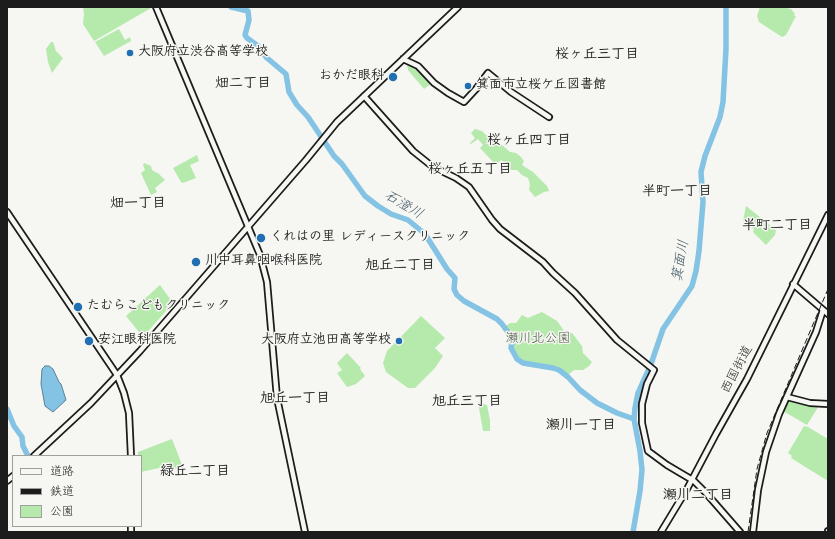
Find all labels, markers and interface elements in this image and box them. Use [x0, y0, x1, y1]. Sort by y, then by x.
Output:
place label: 大阪府立渋谷高等学校 [138, 45, 268, 61]
marker: 大阪府立渋谷高等学校 [125, 48, 135, 58]
district label: 桜ヶ丘三丁目 [555, 48, 639, 64]
place label: おかだ眼科 [319, 69, 384, 85]
marker: おかだ眼科 [387, 71, 399, 83]
district label: 畑二丁目 [215, 77, 271, 93]
place label: 箕面市立桜ケ丘図書館 [476, 78, 606, 94]
marker: 箕面市立桜ケ丘図書館 [463, 81, 473, 91]
district label: 桜ヶ丘四丁目 [487, 134, 571, 150]
district label: 桜ヶ丘五丁目 [428, 163, 512, 179]
district label: 半町一丁目 [642, 185, 712, 201]
water label: 石澄川 [381, 188, 425, 224]
district label: 畑一丁目 [110, 197, 166, 213]
district label: 半町二丁目 [742, 219, 812, 235]
place label: くれはの里 レディースクリニック [270, 230, 470, 246]
marker: くれはの里 レディースクリニック [255, 232, 267, 244]
water label: 箕面川 [670, 239, 694, 283]
place label: 川中耳鼻咽喉科医院 [205, 254, 322, 270]
marker: 川中耳鼻咽喉科医院 [190, 256, 202, 268]
district label: 旭丘二丁目 [365, 259, 435, 275]
place label: たむらこどもクリニック [87, 299, 230, 315]
marker: たむらこどもクリニック [72, 301, 84, 313]
park label: 瀬川北公園 [506, 332, 570, 348]
place label: 安江眼科医院 [98, 333, 176, 349]
place label: 大阪府立池田高等学校 [261, 333, 391, 349]
marker: 安江眼科医院 [83, 335, 95, 347]
marker: 大阪府立池田高等学校 [394, 336, 404, 346]
street label: 西国街道 [719, 343, 757, 397]
district label: 旭丘一丁目 [260, 392, 330, 408]
district label: 旭丘三丁目 [432, 395, 502, 411]
district label: 瀬川一丁目 [546, 419, 616, 435]
legend [12, 455, 142, 527]
text: 道路 [50, 462, 74, 481]
district label: 緑丘二丁目 [160, 465, 230, 481]
text: 鉄道 [50, 482, 74, 501]
district label: 瀬川二丁目 [663, 489, 733, 505]
text: 公園 [50, 502, 74, 521]

